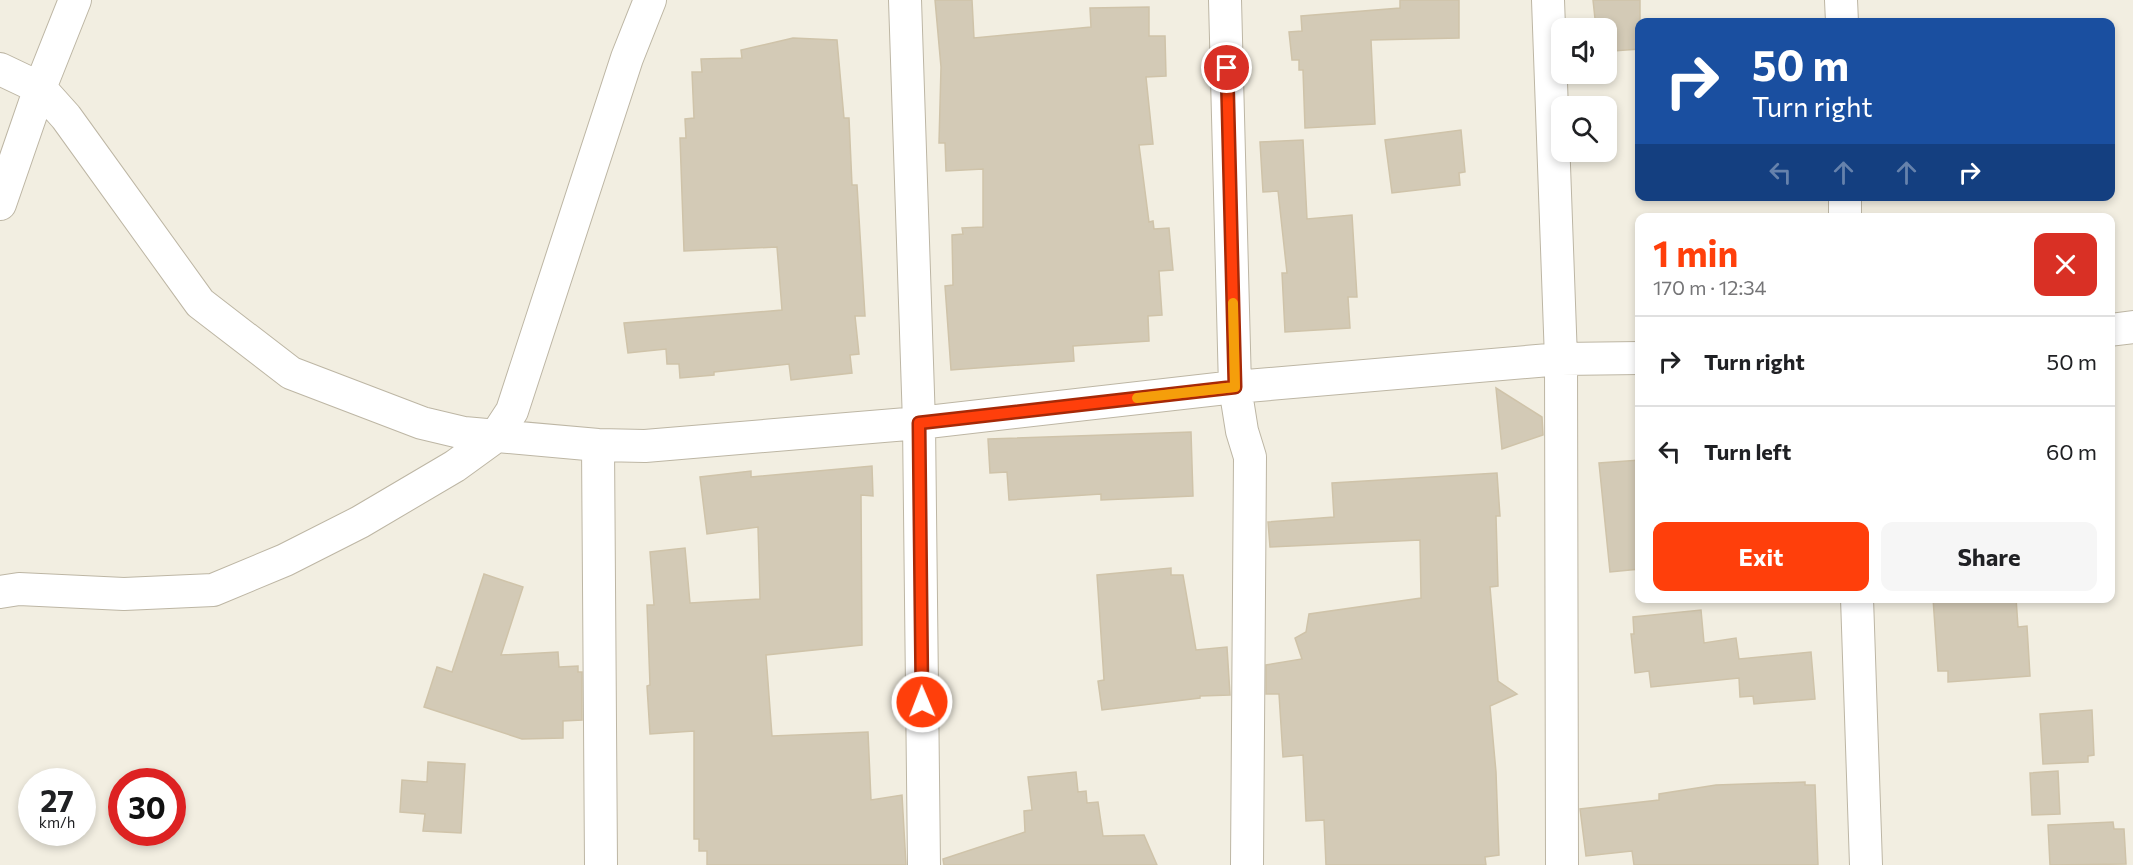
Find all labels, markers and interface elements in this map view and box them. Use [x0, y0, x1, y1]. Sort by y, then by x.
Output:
map controls [1551, 18, 1617, 162]
button: sound [1551, 18, 1617, 84]
text: 50 m [1752, 38, 1849, 90]
pin [1201, 42, 1252, 93]
icon: right [1653, 42, 1731, 120]
icon: arrive [1210, 51, 1243, 84]
text: Turn right [1752, 90, 1872, 123]
button: search [1551, 96, 1617, 162]
icon: left [1764, 156, 1797, 189]
icon: ahead [1827, 156, 1860, 189]
icon: ahead [1890, 156, 1923, 189]
icon: right [1953, 156, 1986, 189]
text: 1 min [1653, 230, 1738, 274]
button: close [2034, 233, 2097, 296]
text: 170 m · 12:34 [1653, 275, 1767, 299]
icon: right [1653, 345, 1686, 378]
text: Turn right [1704, 348, 1805, 375]
text: 50 m [2047, 348, 2097, 375]
icon: left [1653, 435, 1686, 468]
text: Turn left [1704, 438, 1791, 465]
text: 60 m [2046, 438, 2097, 465]
button: Exit [1653, 522, 1869, 591]
button: Share [1881, 522, 2097, 591]
position arrow [890, 670, 954, 734]
speed limit sign: 30 [108, 768, 186, 846]
text: 27 [40, 781, 74, 818]
text: km/h [39, 813, 75, 831]

